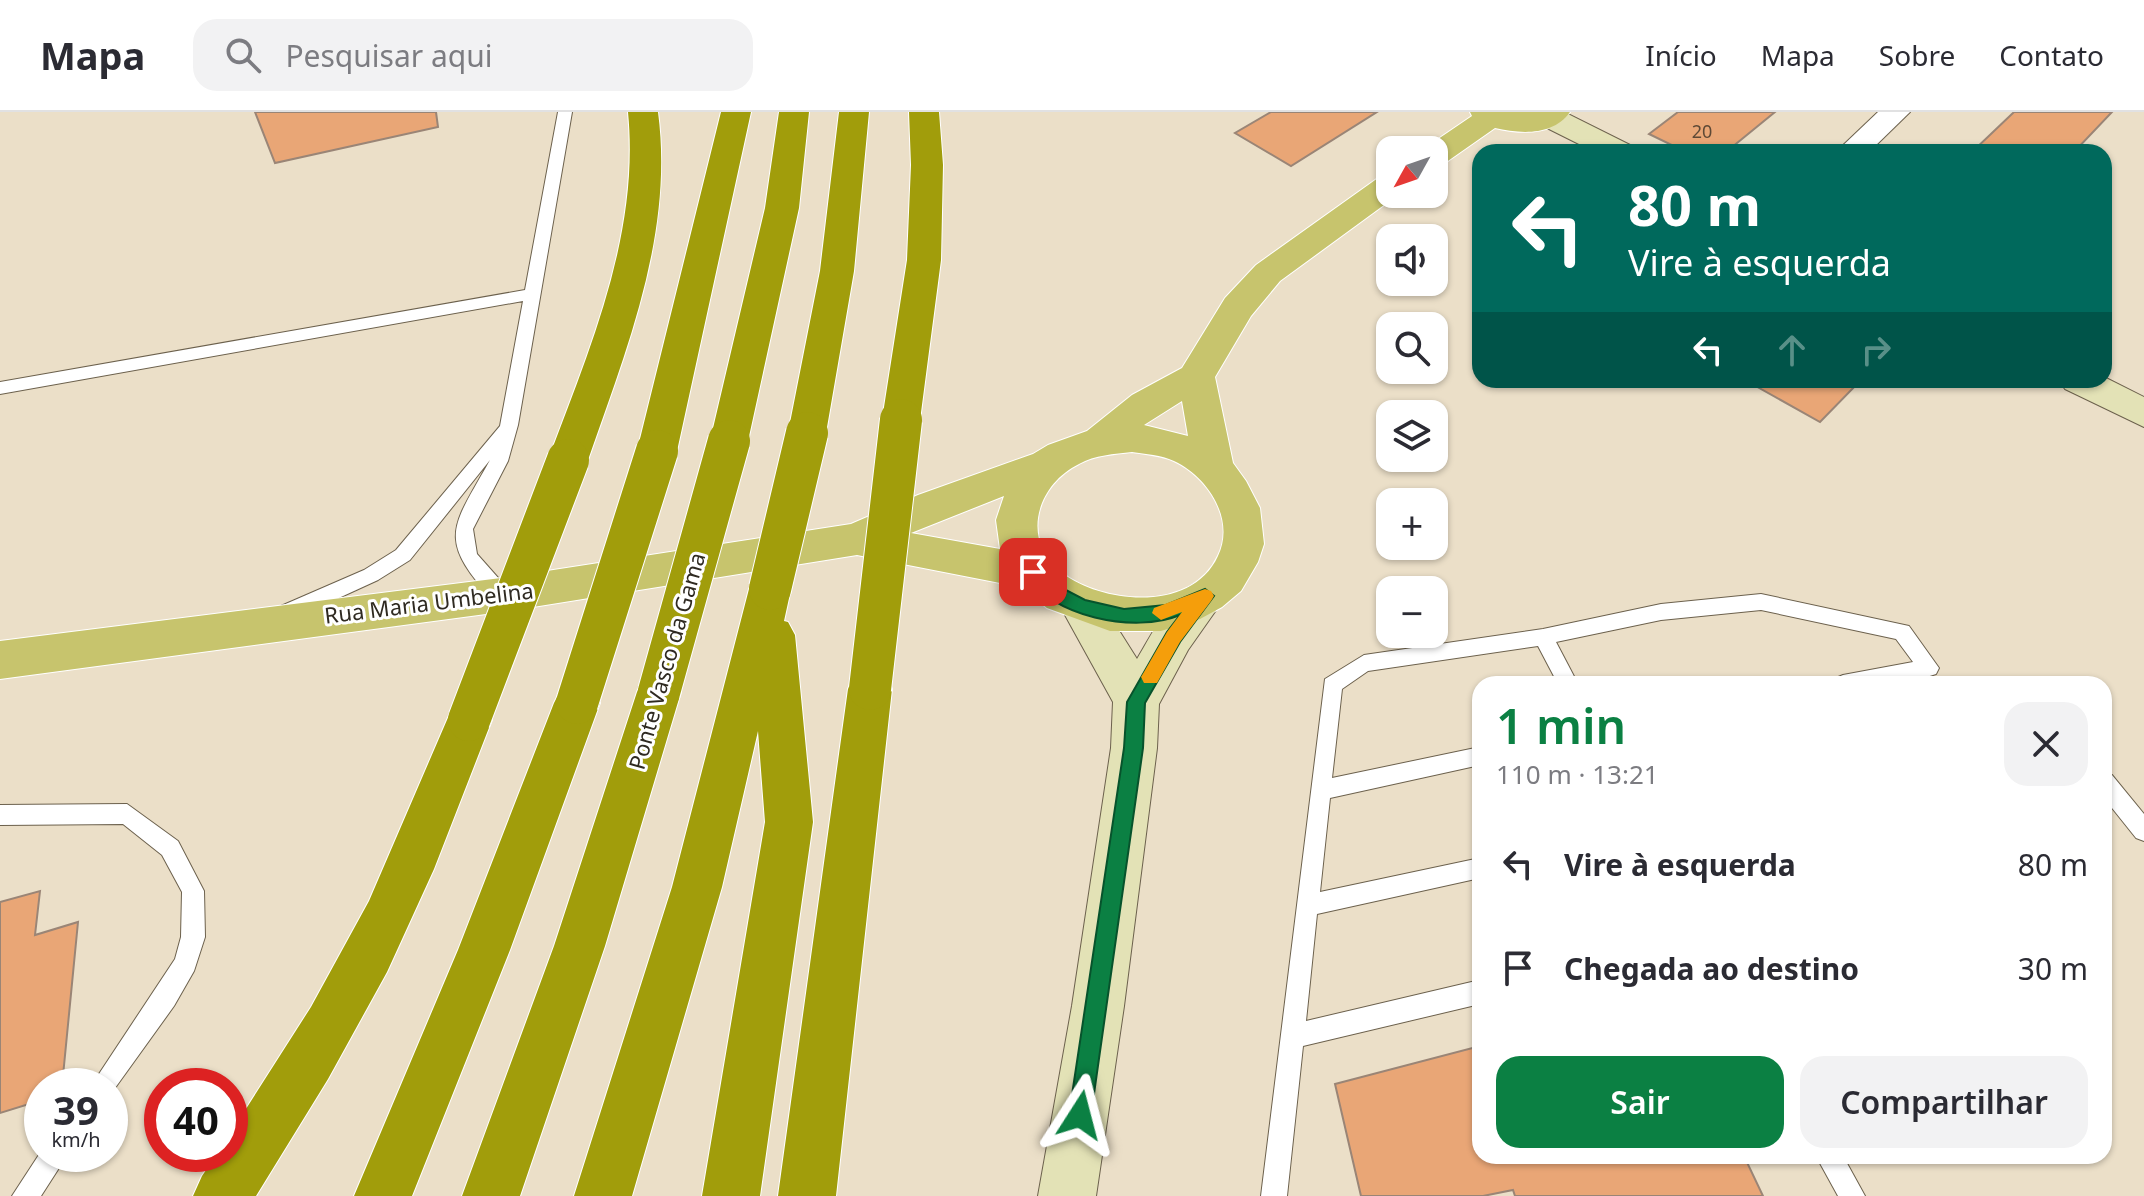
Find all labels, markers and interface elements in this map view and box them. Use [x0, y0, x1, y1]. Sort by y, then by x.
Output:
search box [193, 19, 753, 91]
text: Mapa [40, 29, 145, 81]
icon: search [221, 33, 265, 77]
text: Pesquisar aqui [285, 35, 493, 76]
text: Início [1645, 36, 1717, 74]
text: Mapa [1761, 36, 1835, 74]
text: Sobre [1879, 36, 1955, 74]
text: Contato [1999, 36, 2104, 74]
house number: 20 [1692, 119, 1712, 143]
north arrow [1376, 136, 1448, 208]
map controls [1376, 136, 1448, 648]
text: 80 m [1628, 166, 1761, 242]
icon: left [1496, 176, 1600, 280]
button: sound [1376, 224, 1448, 296]
text: Vire à esquerda [1628, 238, 1891, 287]
button: search [1376, 312, 1448, 384]
icon: left [1686, 328, 1730, 372]
icon: ahead [1770, 328, 1814, 372]
icon: right [1854, 328, 1898, 372]
button: layers [1376, 400, 1448, 472]
button: + [1376, 488, 1448, 560]
pin [999, 538, 1067, 606]
street label: Ponte Vasco da Gama [621, 549, 711, 773]
icon: arrive [1011, 550, 1055, 594]
street label: Rua Maria Umbelina [323, 574, 535, 630]
button: − [1376, 576, 1448, 648]
text: 1 min [1496, 693, 1626, 758]
button: close [2004, 702, 2088, 786]
text: 110 m · 13:21 [1496, 756, 1659, 792]
icon: left [1496, 842, 1540, 886]
text: Vire à esquerda [1564, 844, 1796, 885]
text: 80 m [2018, 844, 2088, 885]
icon: arrive [1496, 946, 1540, 990]
text: Chegada ao destino [1564, 948, 1859, 989]
text: 30 m [2018, 948, 2088, 989]
button: Sair [1496, 1056, 1784, 1148]
button: Compartilhar [1800, 1056, 2088, 1148]
speed limit sign: 40 [144, 1068, 248, 1172]
position arrow [1038, 1073, 1122, 1157]
text: 39 [53, 1082, 99, 1137]
text: km/h [51, 1126, 101, 1153]

